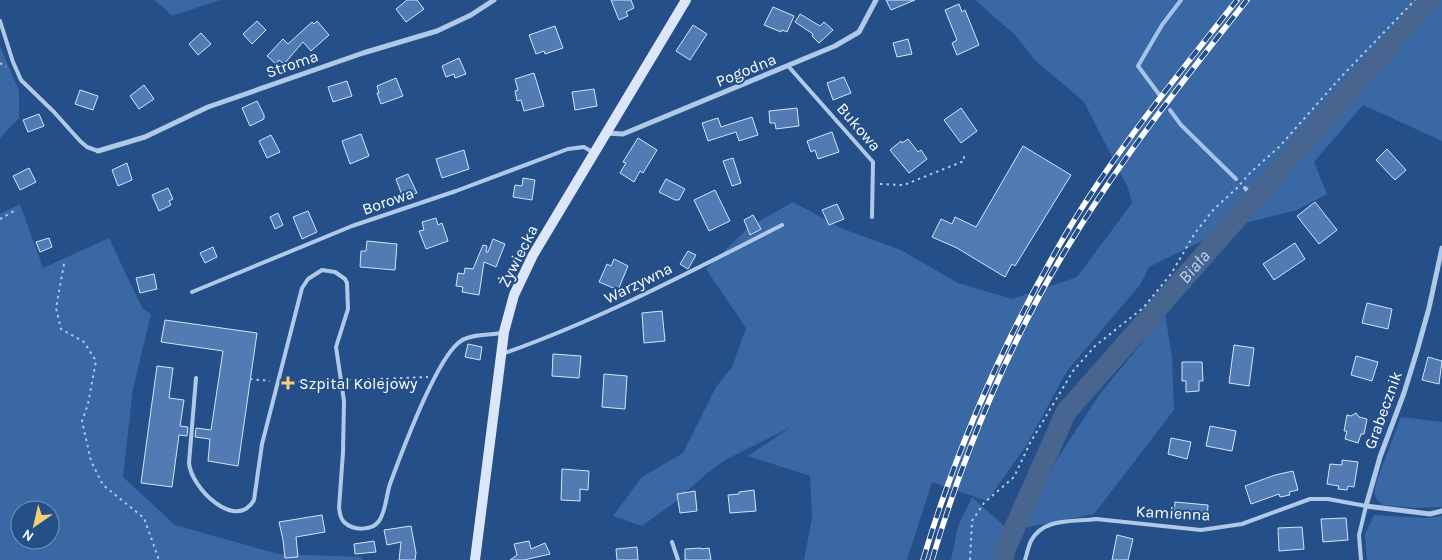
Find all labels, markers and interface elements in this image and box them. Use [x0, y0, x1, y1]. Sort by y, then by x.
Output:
street label: Stroma [263, 46, 321, 82]
street label: Pogodna [713, 49, 779, 91]
street label: Bukowa [833, 99, 885, 155]
street label: Borowa [360, 183, 416, 219]
street label: Żywiecka [494, 222, 542, 290]
water label: Biała [1173, 245, 1215, 288]
street label: Warzywna [601, 258, 675, 308]
street label: Grabecznik [1360, 368, 1406, 452]
place label: Szpital Kolejowy [299, 374, 418, 393]
marker: Szpital Kolejowy [281, 376, 295, 390]
north arrow [10, 500, 60, 550]
street label: Kamienna [1135, 502, 1211, 524]
text: N [19, 526, 37, 545]

